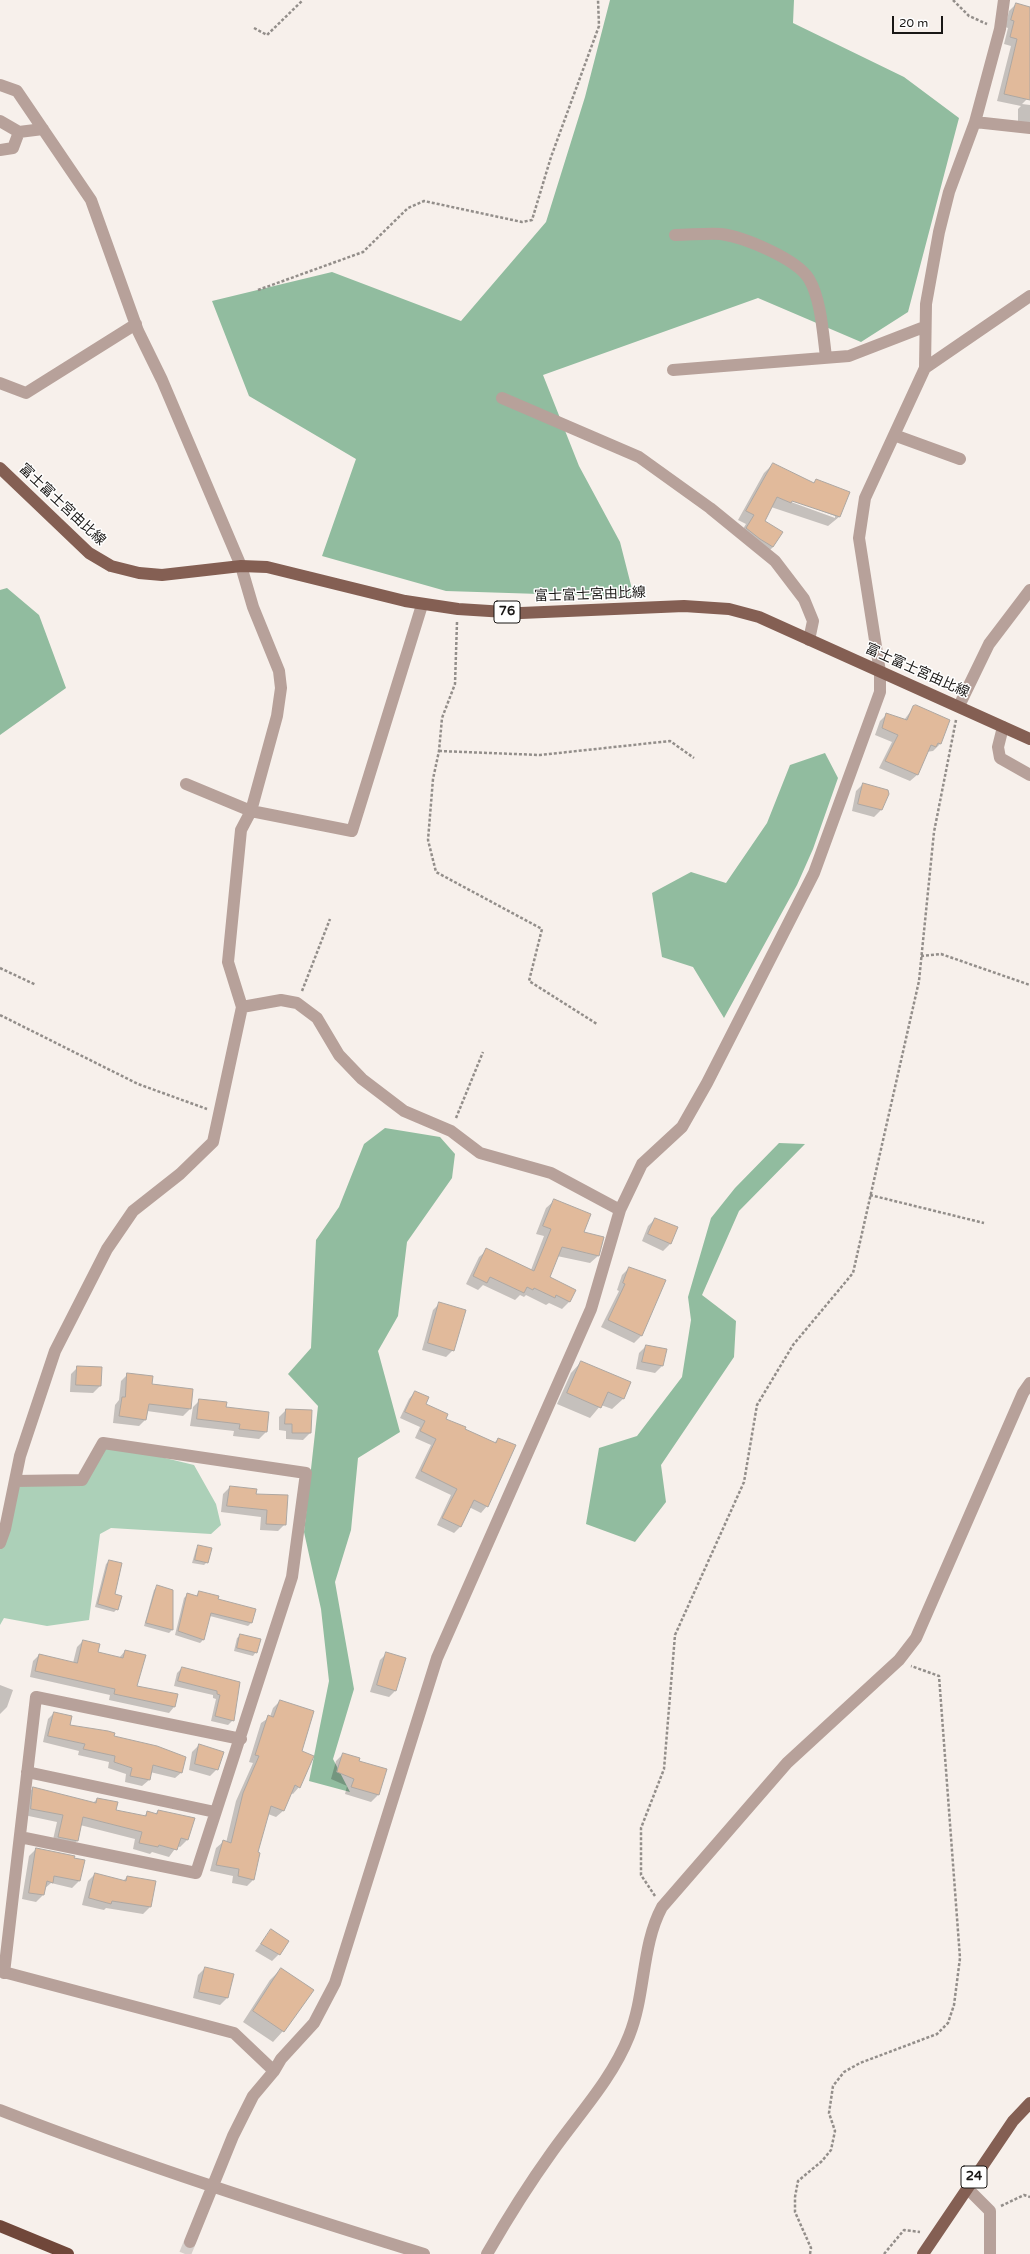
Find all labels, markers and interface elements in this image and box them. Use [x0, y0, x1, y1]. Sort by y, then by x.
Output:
scale bar [894, 8, 945, 34]
text: 20 m [899, 16, 928, 30]
street label: 富士富士宮由比線 [15, 461, 109, 549]
street label: 富士富士宮由比線 [534, 585, 646, 605]
road number: 76 [494, 601, 520, 623]
street label: 富士富士宮由比線 [862, 641, 972, 701]
road number: 24 [961, 2166, 987, 2188]

